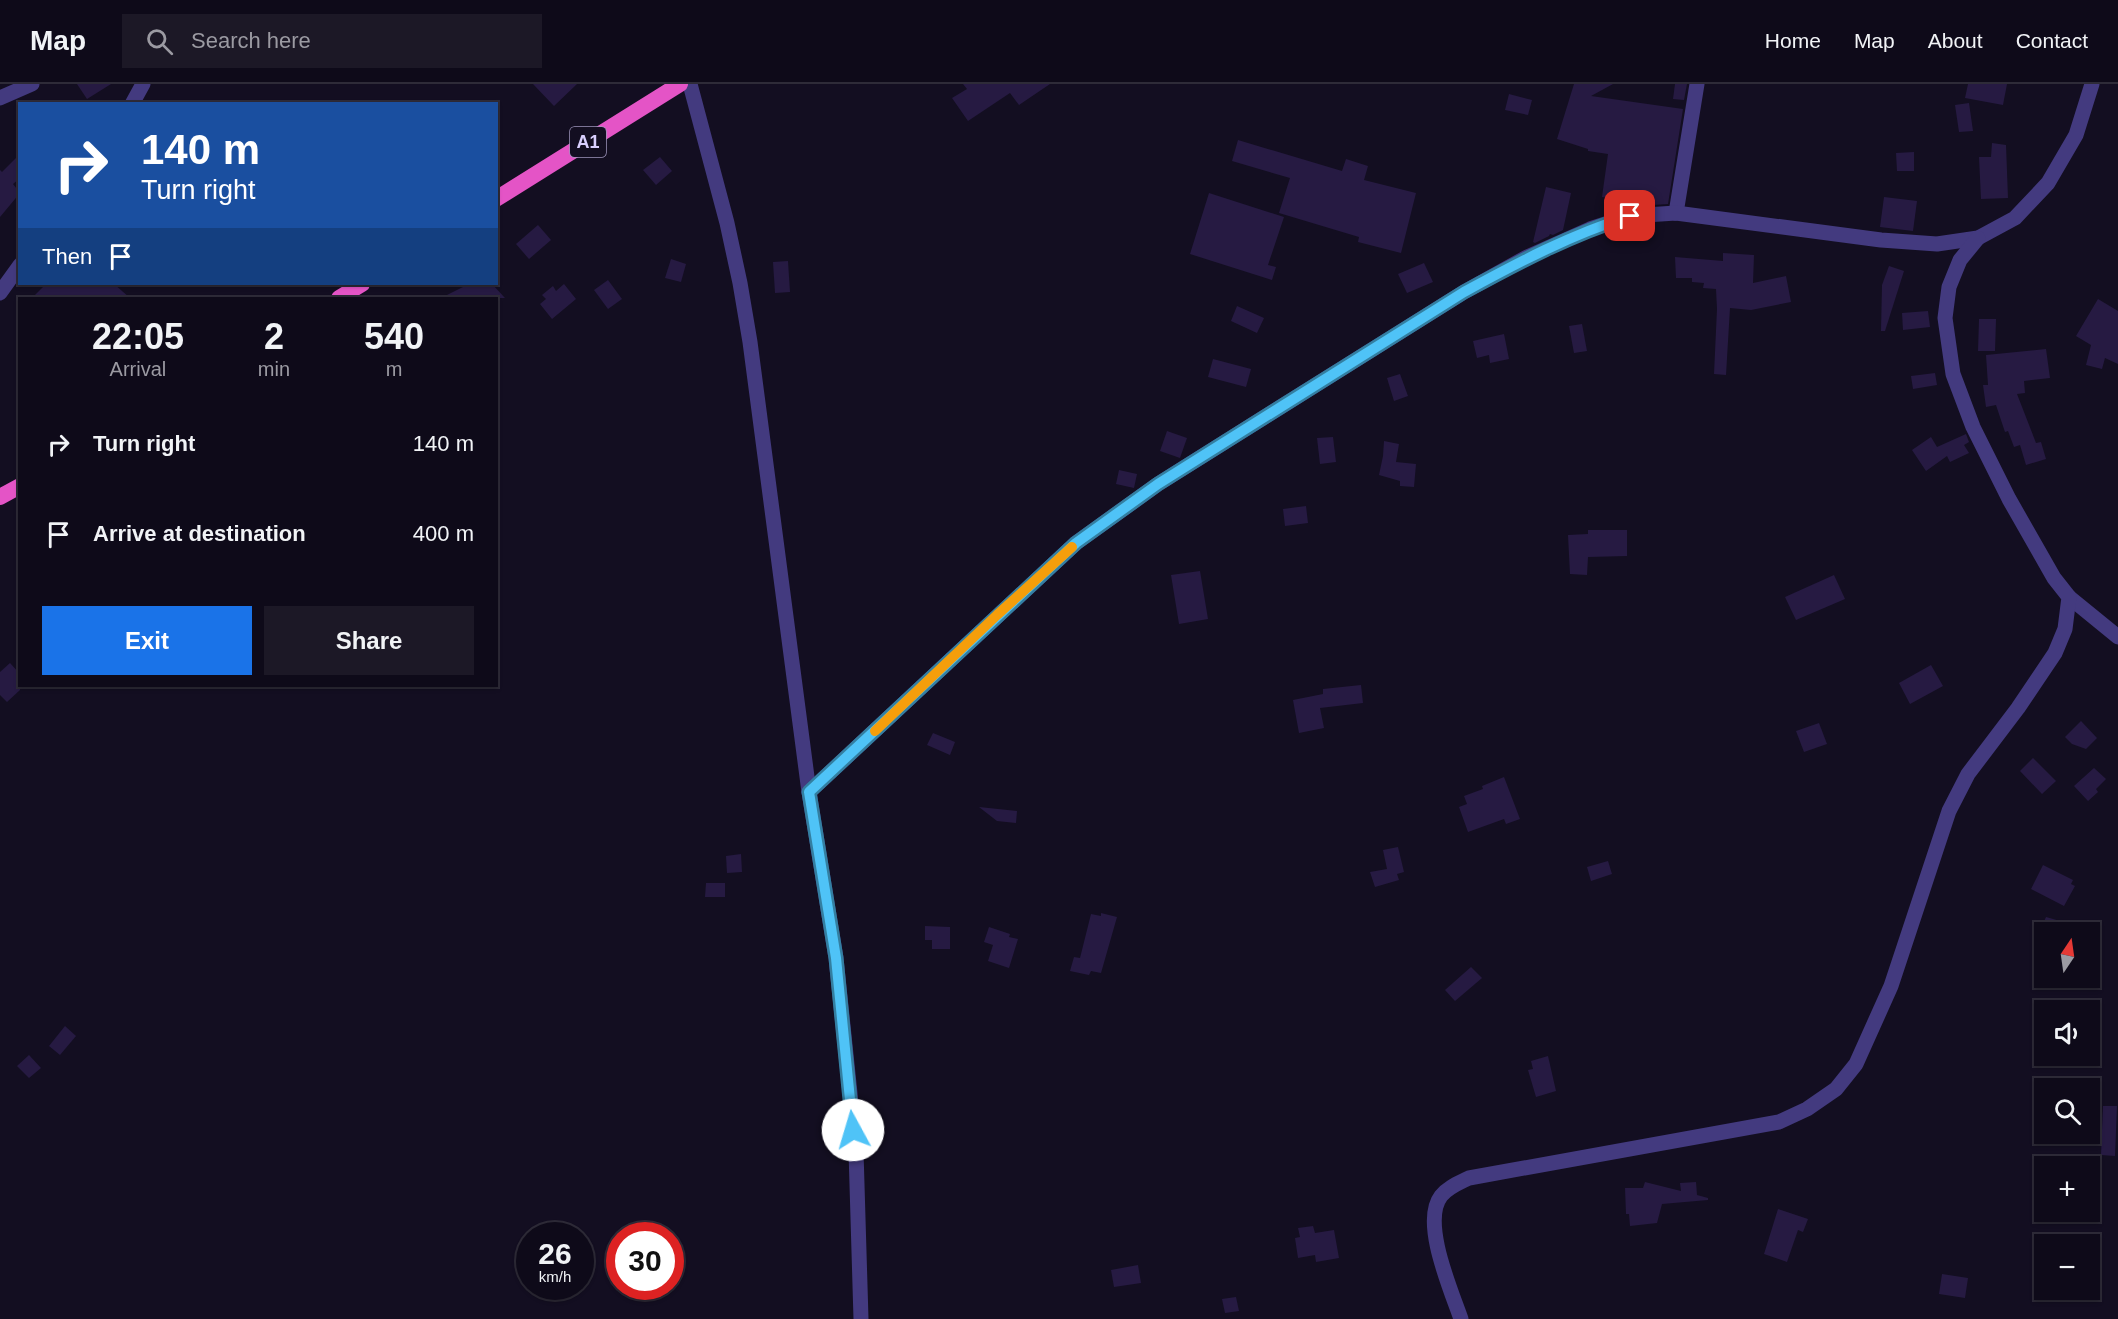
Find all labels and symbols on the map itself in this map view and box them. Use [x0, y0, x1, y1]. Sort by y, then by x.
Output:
road number: A1 [570, 127, 606, 157]
pin [1604, 190, 1655, 241]
north arrow [2034, 922, 2100, 988]
position arrow [821, 1098, 885, 1162]
speed limit sign: 30 [606, 1222, 684, 1300]

